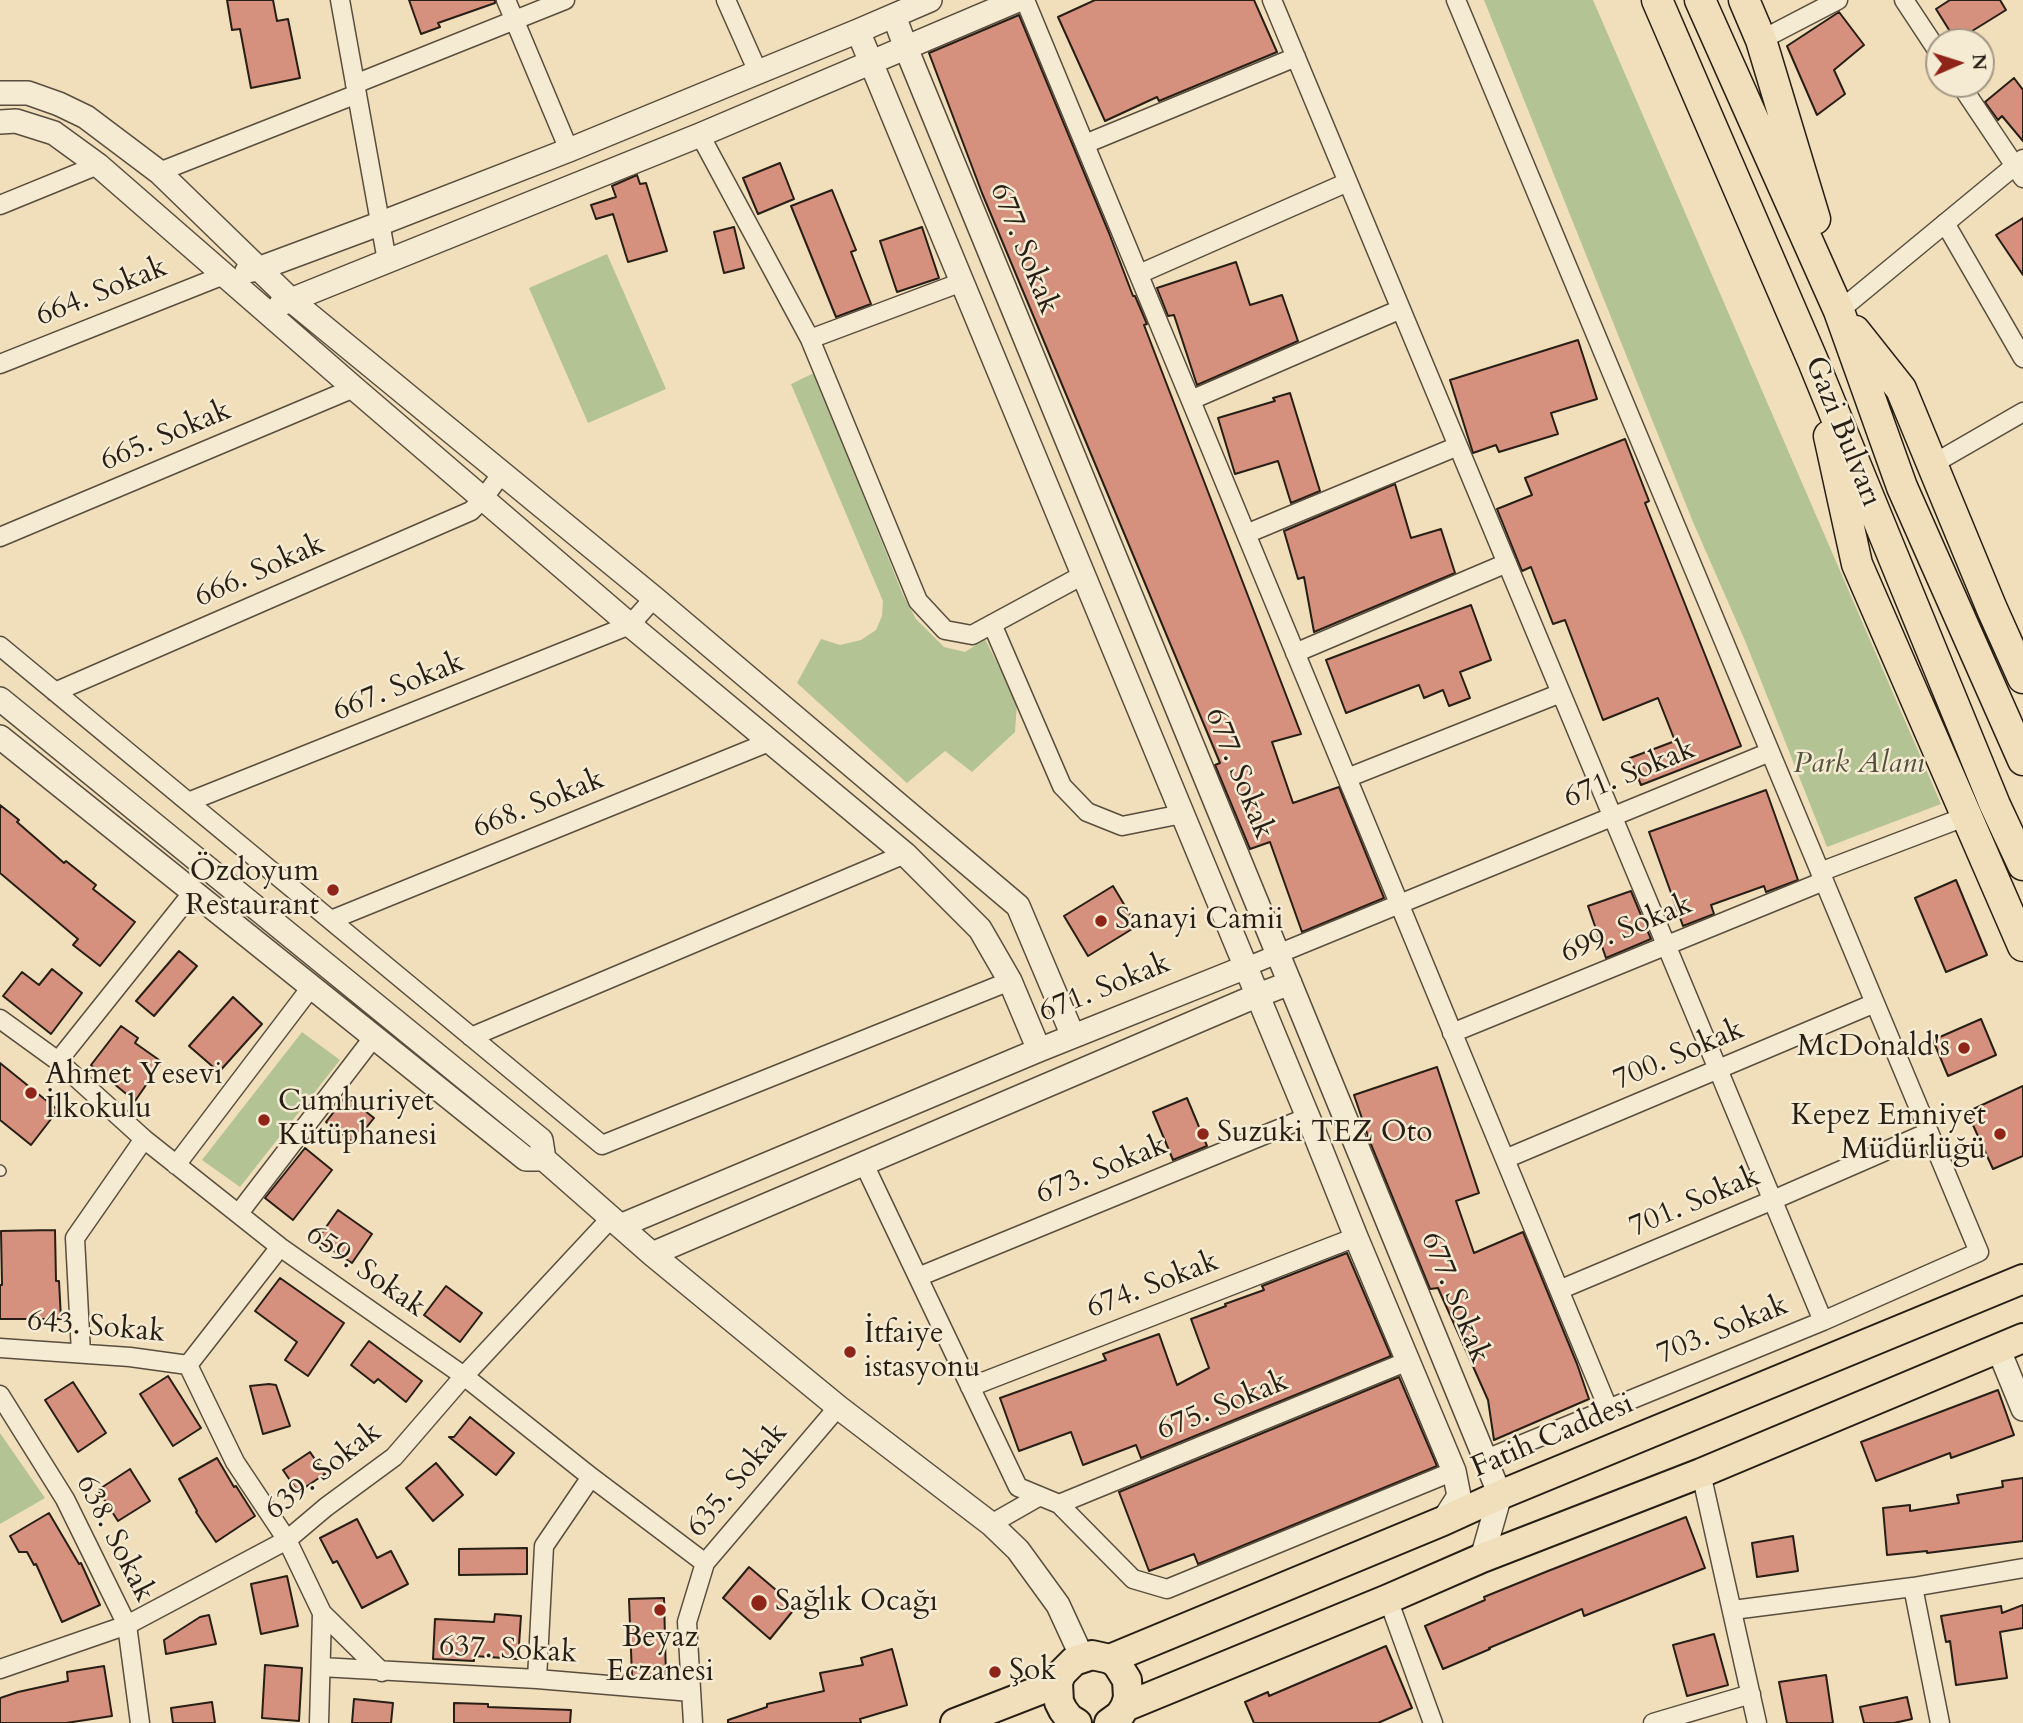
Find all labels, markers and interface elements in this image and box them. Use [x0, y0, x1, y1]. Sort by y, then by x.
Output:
north arrow [1925, 28, 1995, 98]
text: N [1966, 53, 1992, 71]
street label: 677. Sokak [980, 178, 1066, 320]
street label: 664. Sokak [31, 250, 173, 336]
street label: Gazi Bulvarı [1796, 352, 1888, 512]
street label: 665. Sokak [95, 393, 237, 481]
street label: 666. Sokak [190, 527, 330, 617]
street label: 667. Sokak [328, 645, 470, 731]
street label: 677. Sokak [1195, 703, 1281, 845]
street label: 671. Sokak [1559, 732, 1701, 818]
park label: Park Alanı [1793, 747, 1925, 783]
street label: 668. Sokak [468, 762, 610, 848]
place label: Özdoyum Restaurant [185, 855, 319, 925]
marker: Özdoyum Restaurant [325, 882, 341, 898]
street label: 699. Sokak [1556, 887, 1698, 973]
place label: Sanayi Camii [1115, 903, 1284, 939]
marker: Sanayi Camii [1093, 913, 1109, 929]
street label: 671. Sokak [1034, 946, 1176, 1032]
street label: 700. Sokak [1608, 1012, 1750, 1100]
place label: McDonald's [1797, 1030, 1950, 1066]
marker: McDonald's [1956, 1040, 1972, 1056]
place label: Ahmet Yesevi İlkokulu [45, 1058, 223, 1128]
marker: Ahmet Yesevi İlkokulu [23, 1085, 39, 1101]
place label: Cumhuriyet Kütüphanesi [278, 1085, 437, 1156]
place label: Kepez Emniyet Müdürlüğü [1791, 1099, 1986, 1170]
marker: Cumhuriyet Kütüphanesi [256, 1112, 272, 1128]
place label: Suzuki TEZ Oto [1217, 1116, 1432, 1152]
marker: Suzuki TEZ Oto [1195, 1126, 1211, 1142]
marker: Kepez Emniyet Müdürlüğü [1992, 1126, 2008, 1142]
street label: 673. Sokak [1031, 1128, 1173, 1214]
street label: 701. Sokak [1624, 1159, 1766, 1247]
street label: 659. Sokak [298, 1218, 432, 1326]
street label: 677. Sokak [1411, 1227, 1497, 1369]
street label: 674. Sokak [1082, 1244, 1224, 1328]
street label: 703. Sokak [1652, 1288, 1794, 1374]
street label: 643. Sokak [26, 1304, 166, 1352]
place label: İtfaiye istasyonu [864, 1317, 981, 1388]
marker: İtfaiye istasyonu [842, 1344, 858, 1360]
street label: 675. Sokak [1152, 1364, 1294, 1450]
street label: Fatih Caddesi [1467, 1387, 1639, 1487]
street label: 639. Sokak [259, 1415, 389, 1529]
street label: 635. Sokak [680, 1417, 796, 1545]
street label: 638. Sokak [67, 1469, 161, 1609]
place label: Sağlık Ocağı [775, 1585, 938, 1621]
marker: Sağlık Ocağı [749, 1593, 769, 1613]
marker: Beyaz Eczanesi [652, 1602, 668, 1618]
place label: Beyaz Eczanesi [606, 1621, 714, 1692]
street label: 637. Sokak [438, 1629, 578, 1673]
place label: Şok [1009, 1654, 1056, 1690]
marker: Şok [987, 1664, 1003, 1680]

